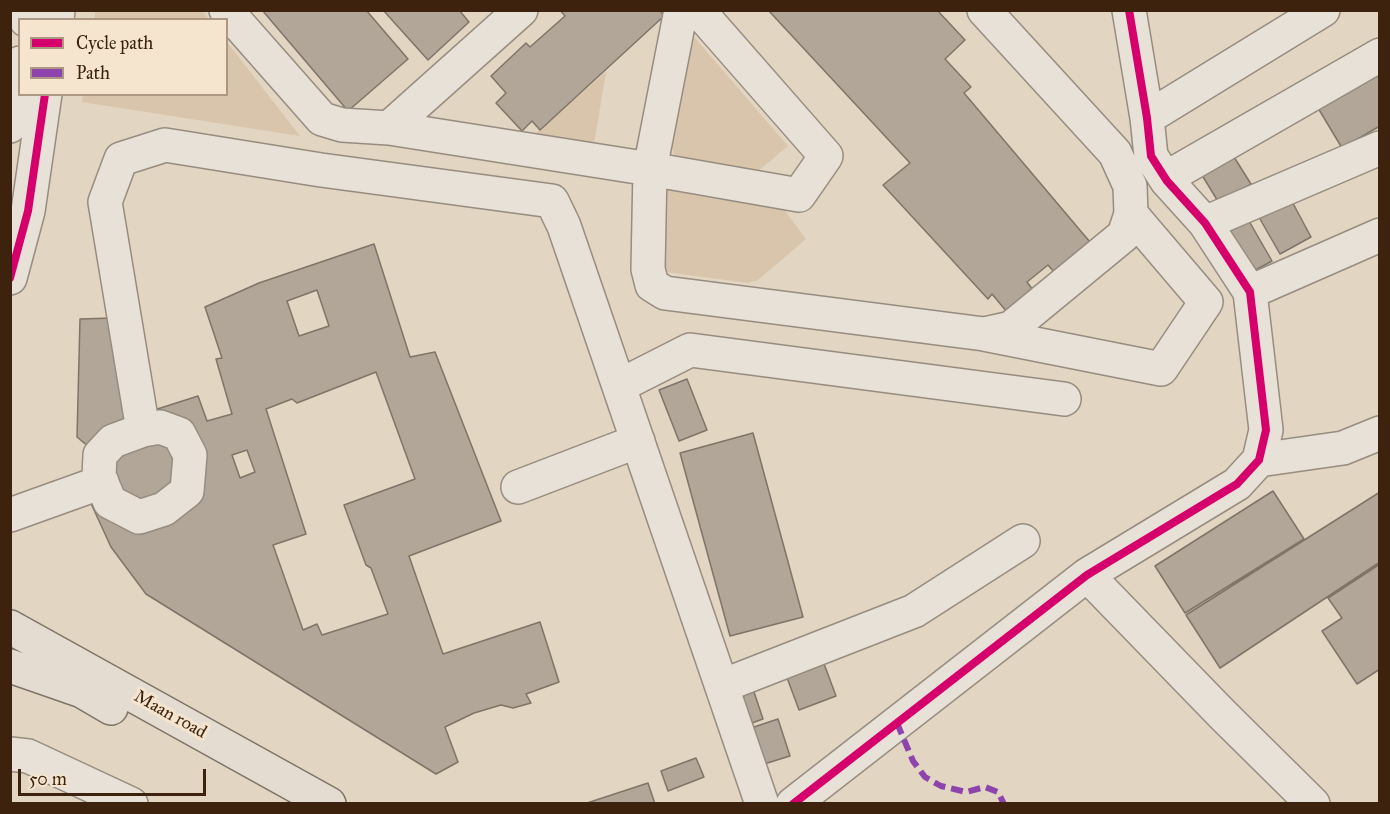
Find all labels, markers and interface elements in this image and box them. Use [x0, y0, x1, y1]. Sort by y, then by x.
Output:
legend [18, 18, 228, 96]
text: Cycle path [76, 32, 153, 54]
text: Path [76, 62, 110, 84]
street label: Maan road [130, 686, 210, 744]
scale bar [21, 757, 208, 795]
text: 50 m [29, 768, 67, 790]

